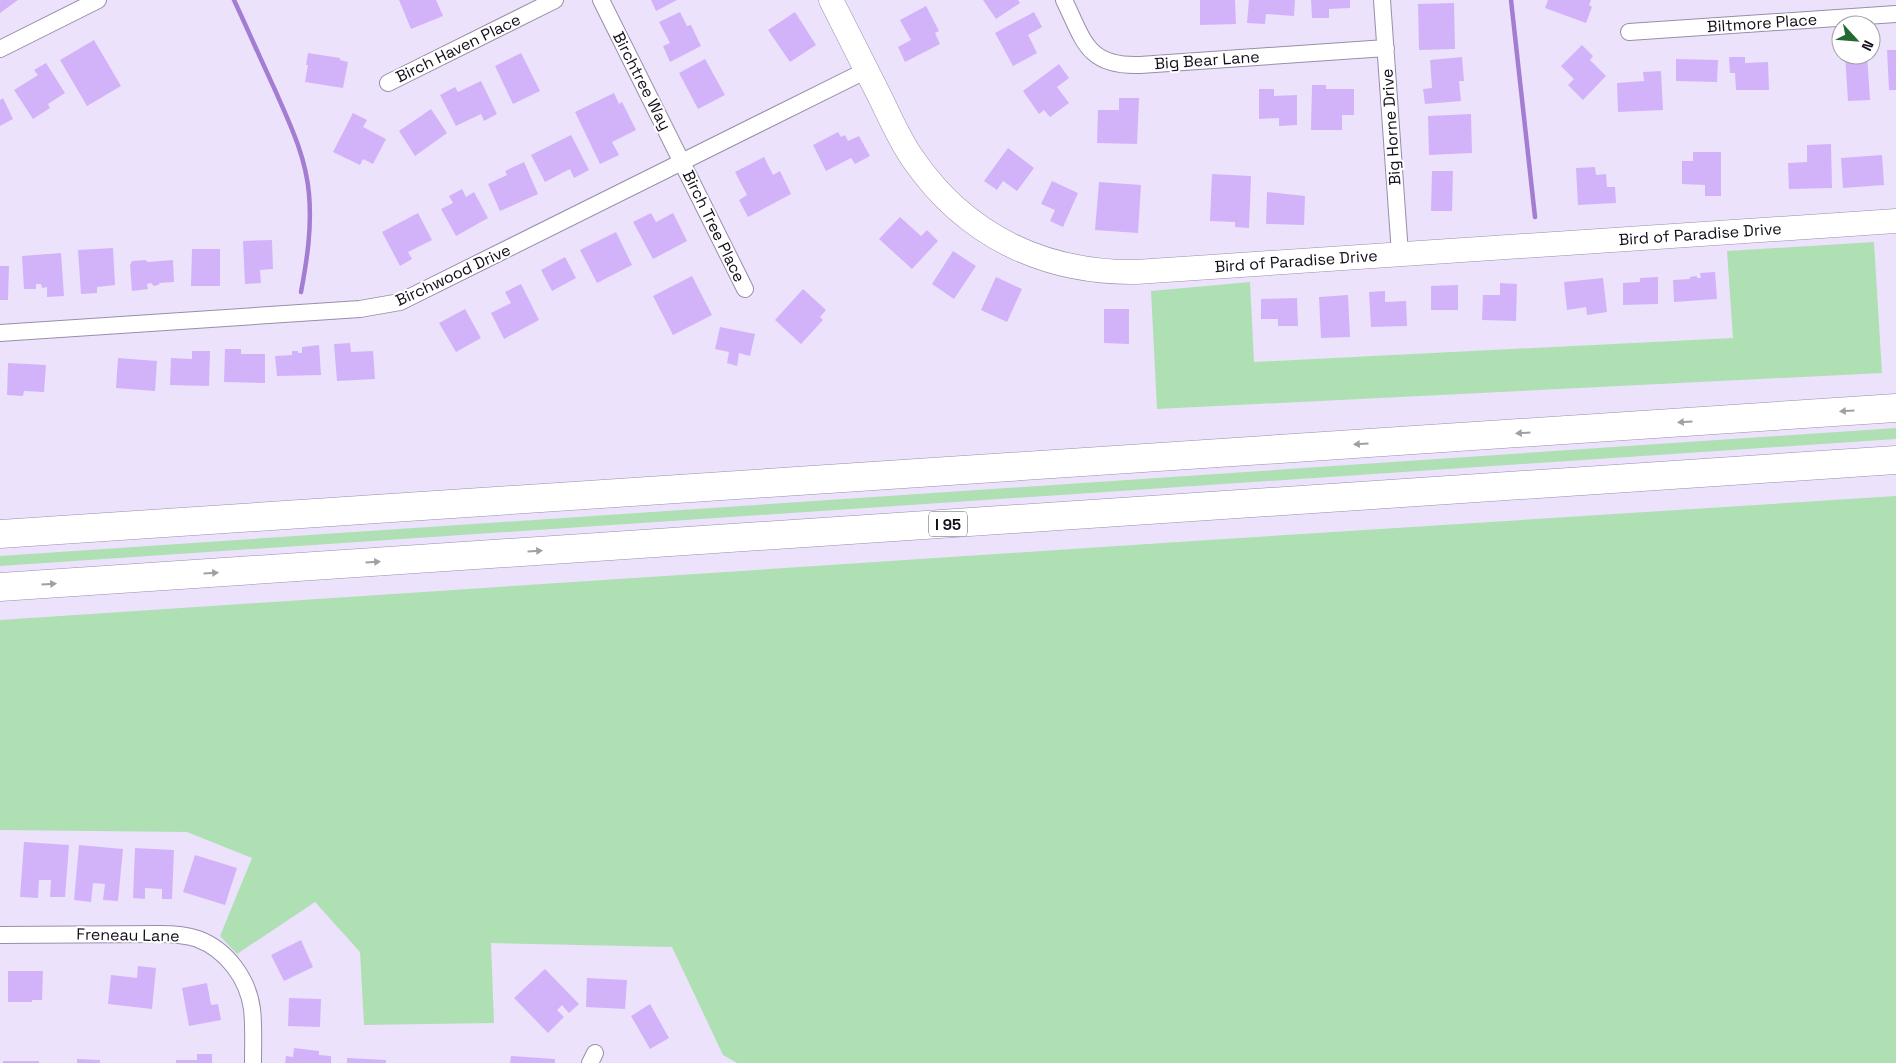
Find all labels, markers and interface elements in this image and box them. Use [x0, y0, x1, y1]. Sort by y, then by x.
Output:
street label: Birch Haven Place [392, 9, 524, 87]
street label: Biltmore Place [1706, 9, 1818, 37]
north arrow [1831, 15, 1881, 65]
street label: Birchtree Way [608, 28, 676, 134]
text: N [1858, 38, 1878, 54]
street label: Big Bear Lane [1154, 46, 1260, 74]
street label: Big Horne Drive [1376, 68, 1406, 186]
street label: Birch Tree Place [678, 167, 750, 285]
street label: Bird of Paradise Drive [1618, 218, 1782, 250]
street label: Birchwood Drive [392, 239, 514, 311]
street label: Bird of Paradise Drive [1214, 245, 1378, 277]
one-way arrow [1839, 408, 1855, 416]
one-way arrow [1677, 419, 1693, 427]
one-way arrow [1515, 429, 1531, 437]
one-way arrow [1353, 440, 1369, 448]
road number: I 95 [929, 512, 967, 536]
one-way arrow [527, 547, 543, 555]
one-way arrow [365, 558, 381, 566]
one-way arrow [203, 569, 219, 577]
one-way arrow [41, 580, 57, 588]
street label: Freneau Lane [76, 924, 180, 946]

